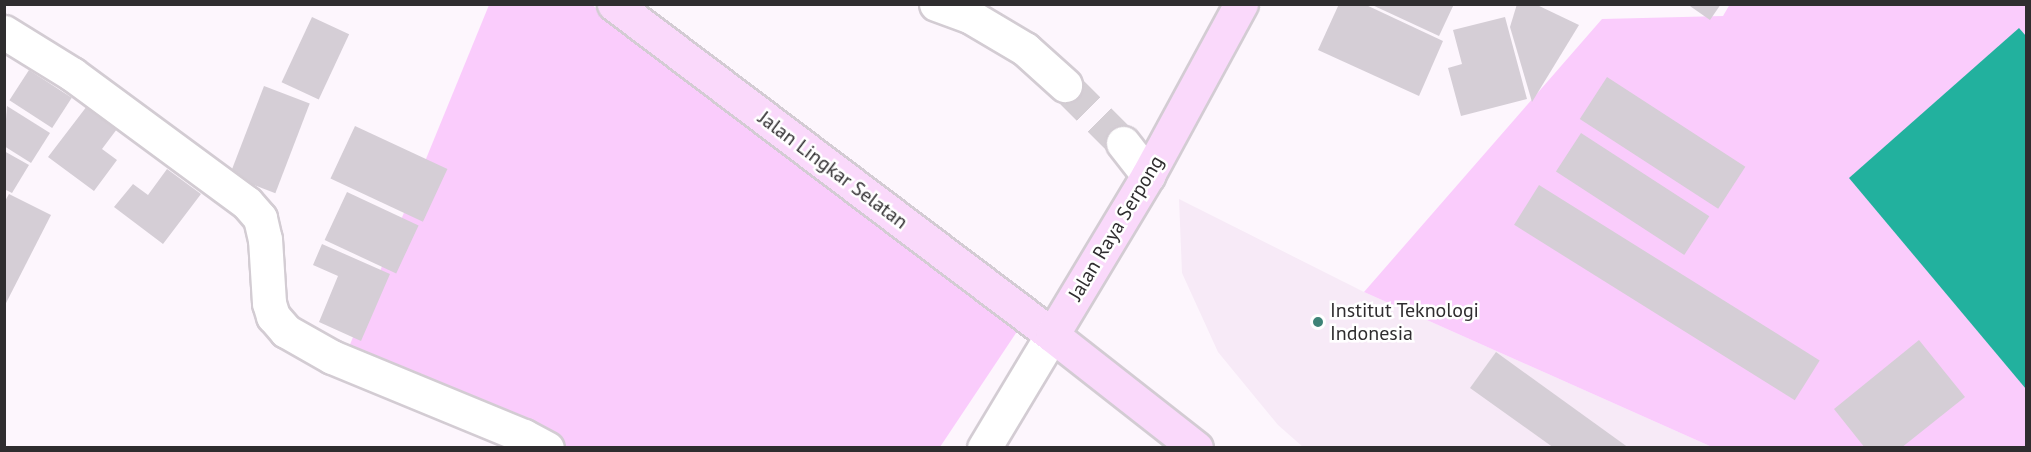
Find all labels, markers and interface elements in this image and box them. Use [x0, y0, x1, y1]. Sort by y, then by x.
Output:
street label: Jalan Lingkar Selatan [754, 106, 912, 234]
street label: Jalan Raya Serpong [1063, 151, 1169, 305]
place label: Institut Teknologi Indonesia [1330, 298, 1480, 345]
marker: Institut Teknologi Indonesia [1311, 315, 1325, 329]

